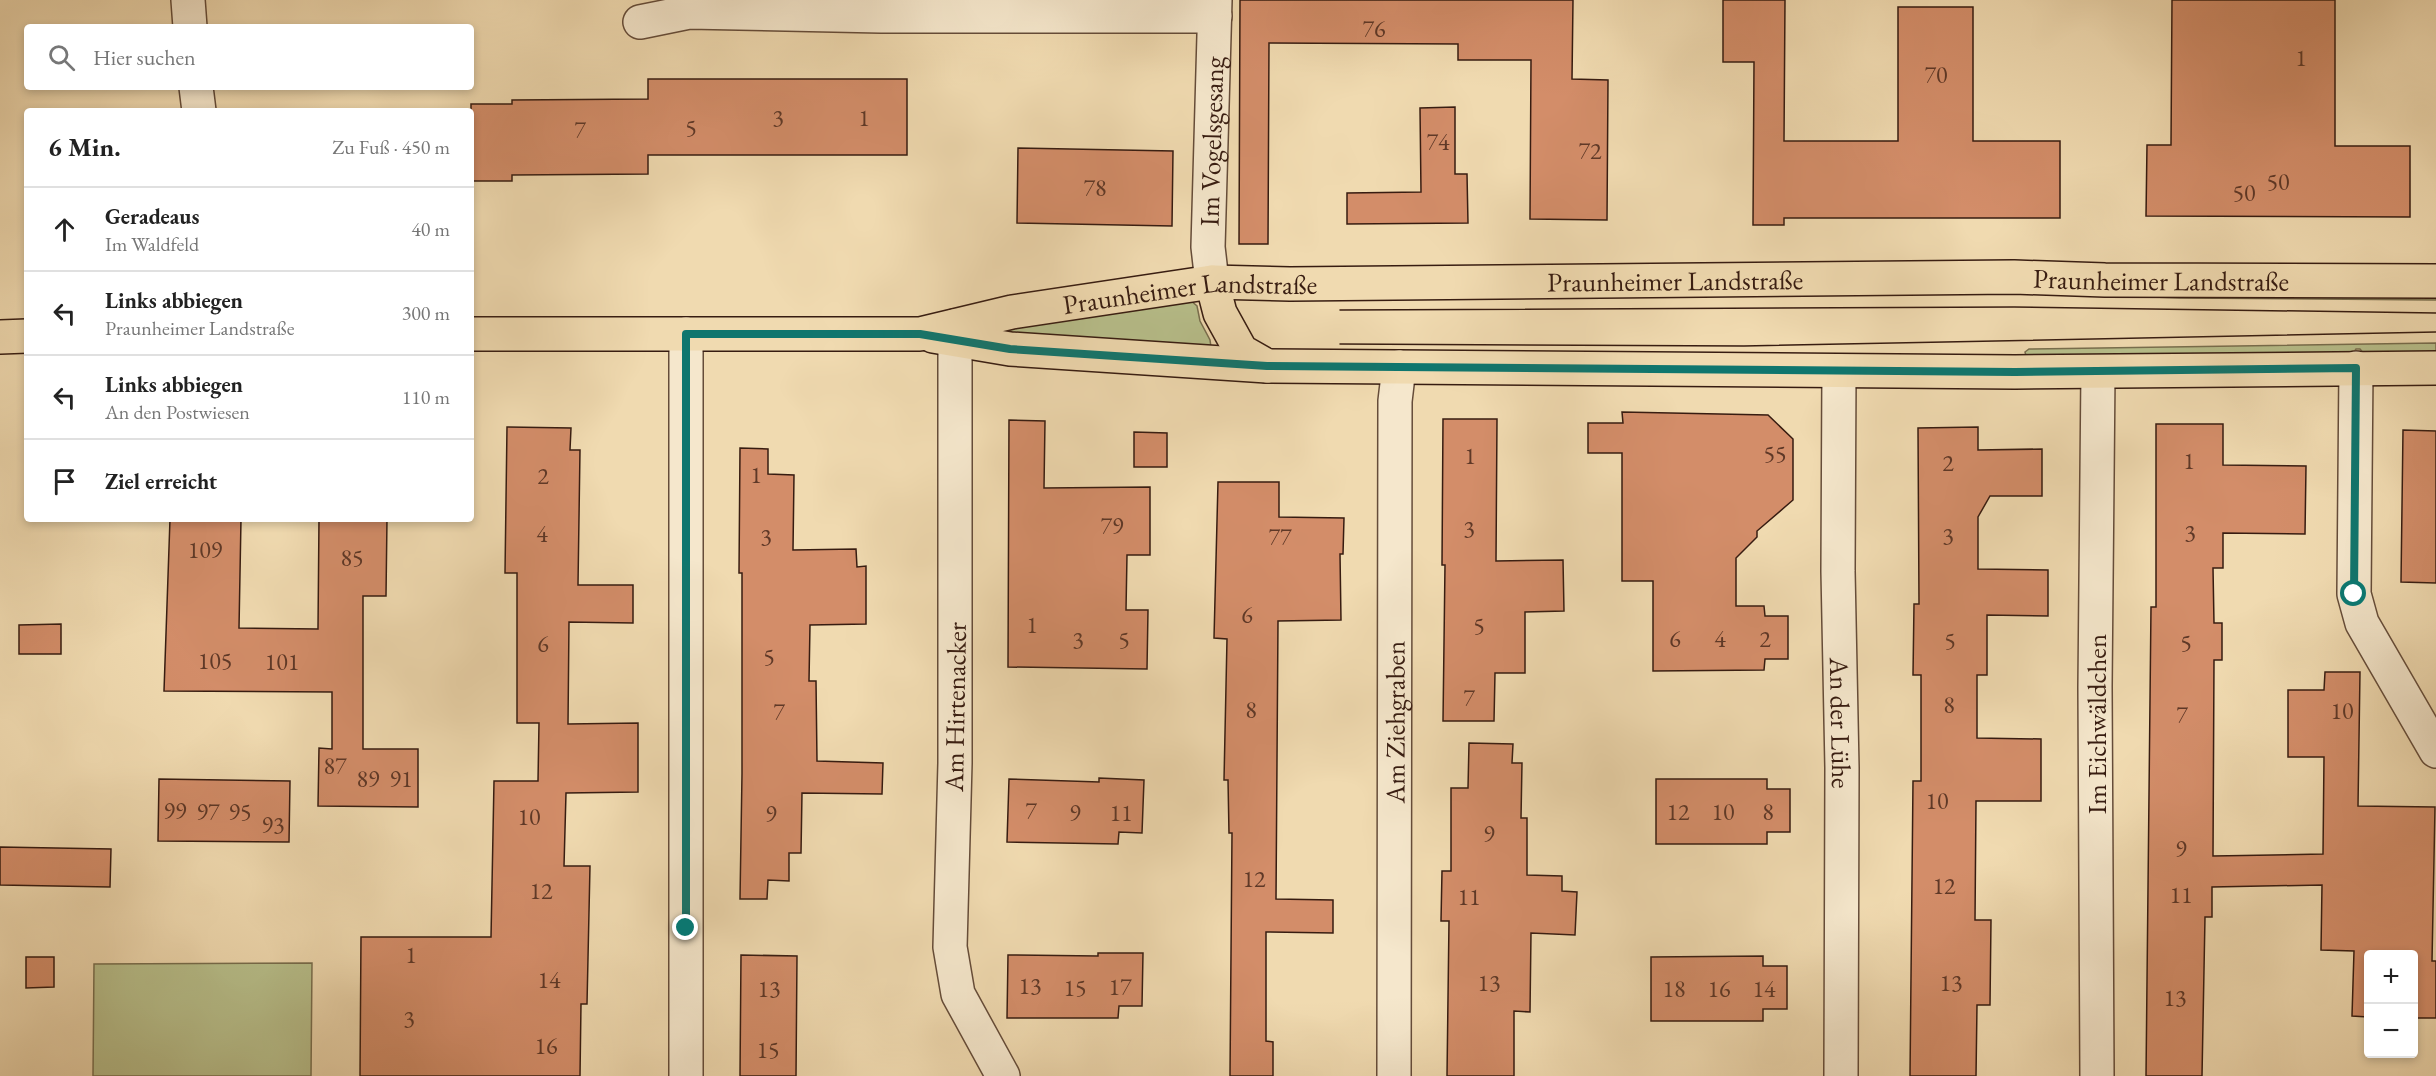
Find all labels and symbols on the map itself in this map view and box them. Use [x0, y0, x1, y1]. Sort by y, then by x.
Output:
house number: 76 [1362, 13, 1386, 44]
house number: 1 [2295, 42, 2307, 73]
street label: Im Vogelsgesang [1191, 56, 1231, 227]
house number: 70 [1924, 59, 1948, 90]
house number: 3 [772, 102, 784, 133]
house number: 1 [858, 102, 870, 133]
house number: 5 [685, 112, 697, 143]
house number: 7 [574, 114, 586, 145]
house number: 74 [1426, 126, 1450, 157]
house number: 72 [1578, 135, 1602, 166]
house number: 50 [2266, 166, 2290, 197]
house number: 78 [1083, 172, 1107, 203]
house number: 50 [2232, 177, 2256, 208]
street label: Praunheimer Landstraße [2033, 260, 2289, 298]
street label: Praunheimer Landstraße [1547, 262, 1803, 299]
street label: Praunheimer Landstraße [1060, 264, 1317, 322]
house number: 55 [1763, 438, 1787, 469]
house number: 1 [1464, 440, 1476, 471]
house number: 1 [2183, 445, 2195, 476]
house number: 2 [1942, 447, 1954, 478]
house number: 1 [750, 459, 762, 490]
house number: 2 [537, 460, 549, 491]
house number: 79 [1100, 510, 1124, 541]
house number: 3 [1463, 513, 1475, 544]
house number: 3 [2184, 517, 2196, 548]
house number: 4 [536, 518, 548, 549]
house number: 3 [1942, 520, 1954, 551]
house number: 3 [760, 521, 772, 552]
house number: 77 [1268, 521, 1292, 552]
house number: 109 [188, 534, 223, 565]
house number: 85 [340, 542, 364, 573]
route start [2340, 580, 2366, 606]
house number: 6 [1241, 599, 1253, 630]
house number: 1 [1026, 609, 1038, 640]
house number: 5 [1473, 610, 1485, 641]
street label: Am Hirtenacker [936, 622, 974, 793]
house number: 6 [1669, 623, 1681, 654]
house number: 4 [1714, 623, 1726, 654]
house number: 2 [1759, 623, 1771, 654]
house number: 3 [1072, 624, 1084, 655]
house number: 5 [1118, 624, 1130, 655]
house number: 5 [1944, 625, 1956, 656]
house number: 5 [2180, 627, 2192, 658]
house number: 6 [537, 628, 549, 659]
street label: Im Eichwäldchen [2079, 634, 2114, 814]
house number: 5 [763, 641, 775, 672]
street label: Am Ziehgraben [1377, 641, 1412, 804]
house number: 105 [198, 645, 232, 676]
house number: 101 [265, 646, 299, 677]
street label: An der Lühe [1822, 656, 1860, 789]
house number: 7 [1463, 682, 1475, 713]
house number: 8 [1943, 689, 1955, 720]
house number: 8 [1245, 694, 1257, 725]
house number: 10 [2330, 695, 2354, 726]
house number: 7 [773, 696, 785, 727]
house number: 7 [2176, 699, 2188, 730]
house number: 87 [323, 750, 347, 781]
house number: 89 [356, 763, 380, 794]
house number: 91 [389, 763, 413, 794]
house number: 10 [1925, 785, 1949, 816]
house number: 99 [163, 795, 187, 826]
house number: 7 [1025, 795, 1037, 826]
house number: 97 [196, 796, 220, 827]
house number: 95 [228, 796, 252, 827]
house number: 12 [1666, 796, 1690, 827]
house number: 10 [1711, 796, 1735, 827]
house number: 8 [1762, 796, 1774, 827]
house number: 9 [1069, 797, 1081, 828]
house number: 11 [1109, 797, 1133, 828]
house number: 9 [765, 798, 777, 829]
house number: 10 [517, 801, 541, 832]
house number: 93 [261, 809, 285, 840]
house number: 9 [1483, 818, 1495, 849]
house number: 9 [2175, 833, 2187, 864]
house number: 12 [1242, 863, 1266, 894]
house number: 12 [1932, 870, 1956, 901]
house number: 12 [529, 875, 553, 906]
house number: 11 [2169, 879, 2193, 910]
house number: 11 [1457, 881, 1481, 912]
route end [672, 914, 698, 940]
house number: 1 [405, 939, 417, 970]
house number: 14 [537, 964, 561, 995]
house number: 13 [1477, 967, 1501, 998]
house number: 13 [1939, 967, 1963, 998]
house number: 13 [1018, 970, 1042, 1001]
house number: 17 [1108, 971, 1132, 1002]
house number: 15 [1063, 972, 1087, 1003]
house number: 13 [757, 973, 781, 1004]
house number: 18 [1662, 973, 1686, 1004]
house number: 16 [1707, 973, 1731, 1004]
house number: 14 [1752, 973, 1776, 1004]
house number: 13 [2163, 982, 2187, 1013]
house number: 3 [403, 1003, 415, 1034]
house number: 16 [534, 1030, 558, 1061]
house number: 15 [756, 1034, 780, 1065]

